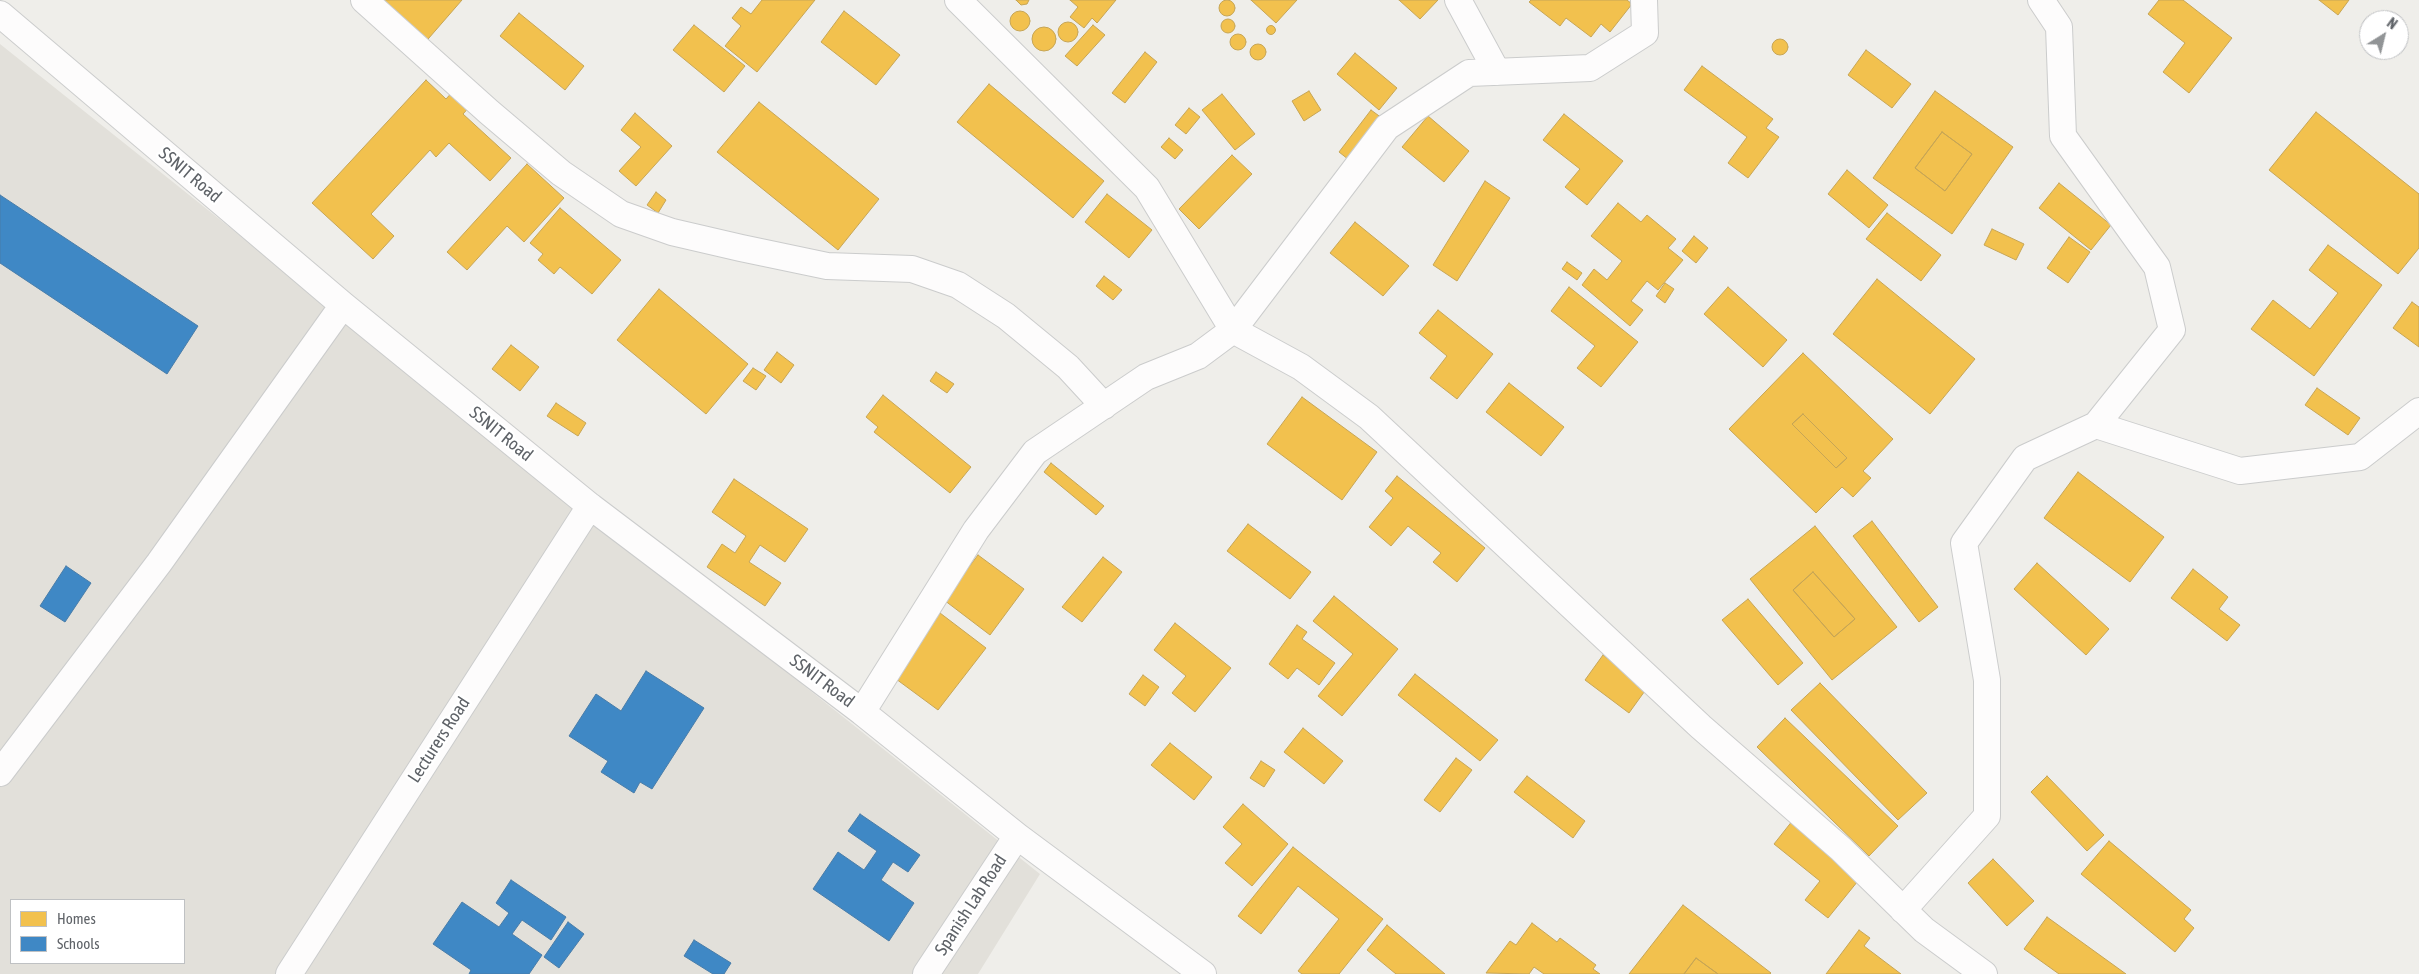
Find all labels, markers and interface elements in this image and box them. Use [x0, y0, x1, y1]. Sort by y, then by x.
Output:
north arrow [2359, 10, 2409, 60]
text: N [2384, 15, 2400, 33]
street label: SSNIT Road [154, 143, 226, 207]
street label: SSNIT Road [465, 402, 537, 466]
street label: SSNIT Road [786, 650, 858, 712]
street label: Lecturers Road [403, 693, 475, 787]
street label: Spanish Lab Road [930, 851, 1012, 959]
legend [10, 899, 185, 964]
text: Homes [57, 910, 96, 927]
text: Schools [57, 935, 100, 952]

